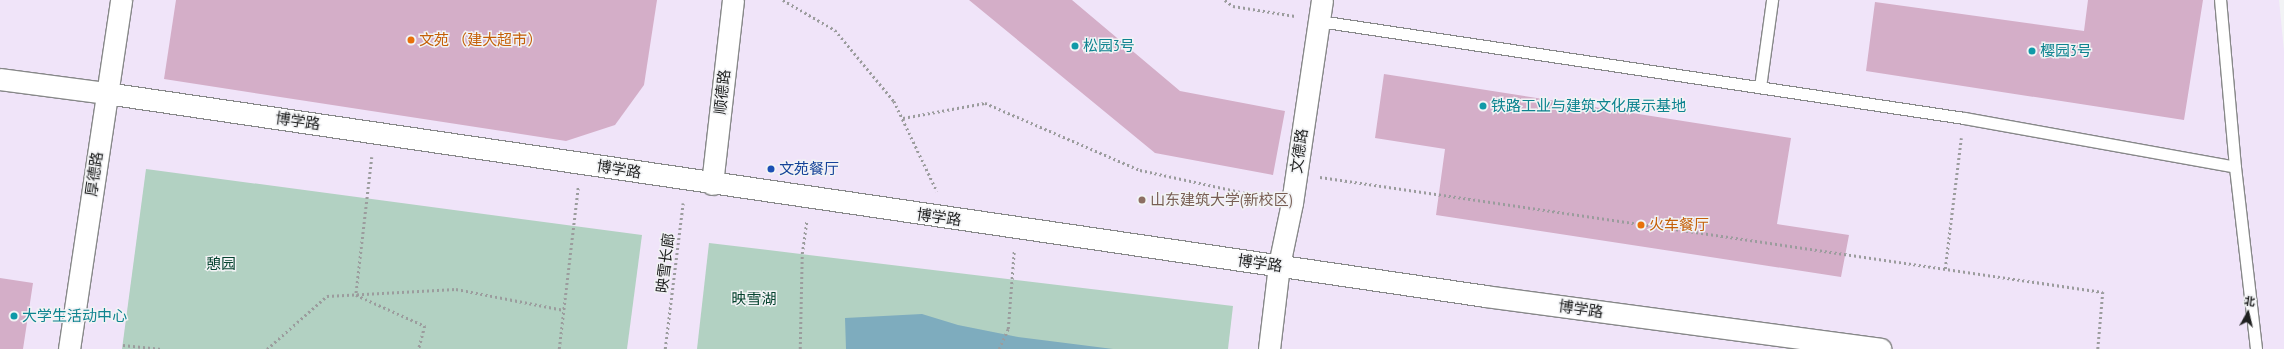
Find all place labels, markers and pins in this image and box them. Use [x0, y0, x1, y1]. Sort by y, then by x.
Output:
place label: 文苑 （建大超市） [419, 31, 542, 49]
marker: 文苑 （建大超市） [406, 35, 416, 45]
place label: 松园3号 [1083, 37, 1135, 55]
marker: 松园3号 [1070, 41, 1080, 51]
place label: 樱园3号 [2040, 42, 2092, 60]
marker: 樱园3号 [2027, 46, 2037, 56]
place label: 铁路工业与建筑文化展示基地 [1491, 97, 1686, 115]
marker: 铁路工业与建筑文化展示基地 [1478, 101, 1488, 111]
place label: 文苑餐厅 [779, 160, 839, 178]
marker: 文苑餐厅 [766, 164, 776, 174]
place label: 山东建筑大学(新校区) [1150, 191, 1292, 209]
marker: 山东建筑大学(新校区) [1137, 195, 1147, 205]
place label: 火车餐厅 [1649, 216, 1709, 234]
marker: 火车餐厅 [1636, 220, 1646, 230]
place label: 大学生活动中心 [22, 307, 127, 325]
marker: 大学生活动中心 [9, 311, 19, 321]

